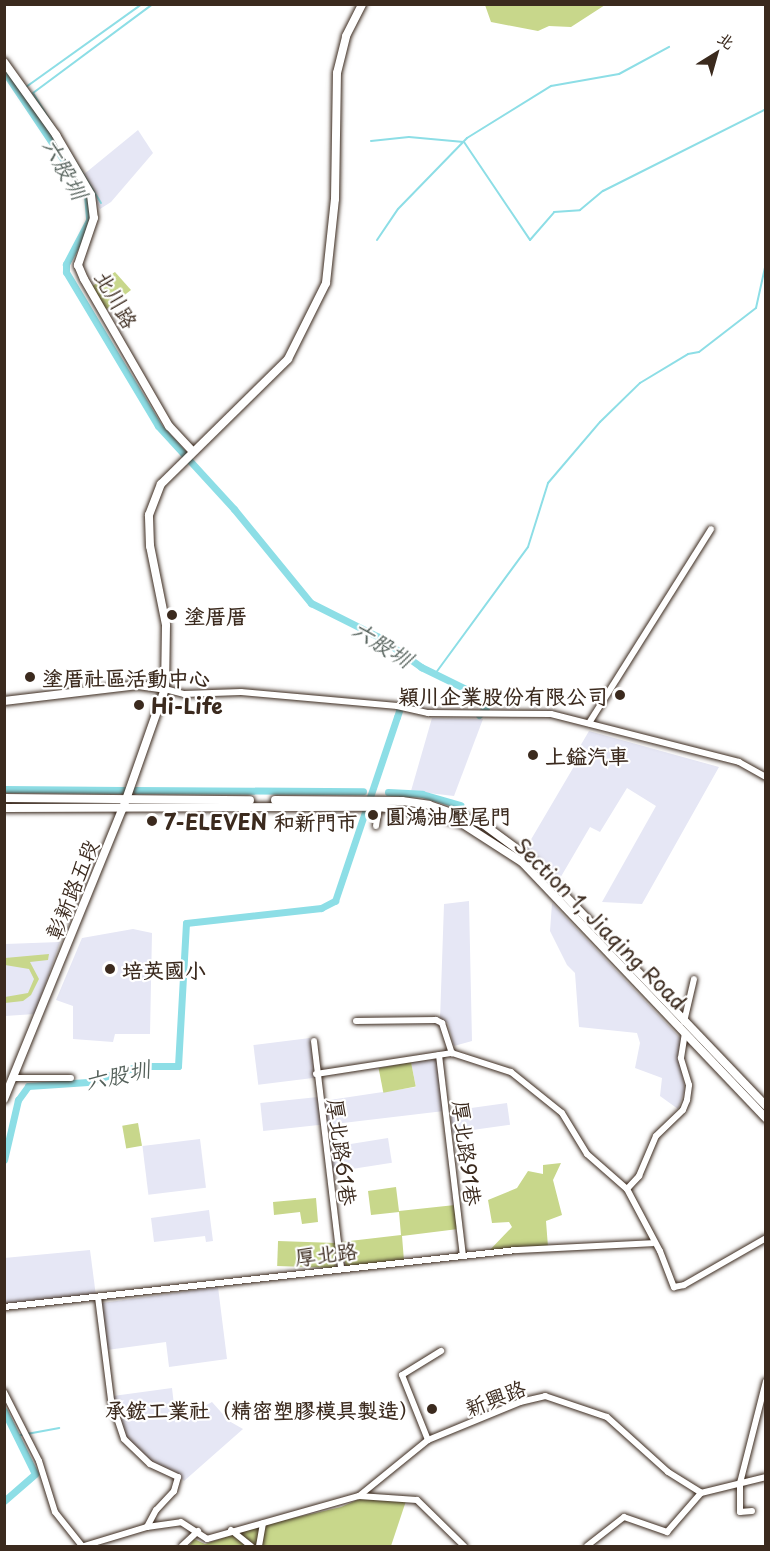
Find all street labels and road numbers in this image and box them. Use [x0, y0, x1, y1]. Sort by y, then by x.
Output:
street label: 北川路 [90, 265, 144, 333]
street label: Section 1, Jiaqing Road [510, 832, 692, 1014]
street label: 彰新路五段 [40, 836, 102, 942]
street label: 厚北路61巷 [324, 1097, 362, 1207]
street label: 厚北路91巷 [449, 1099, 487, 1207]
street label: 厚北路 [293, 1237, 359, 1269]
street label: 新興路 [461, 1374, 529, 1420]

